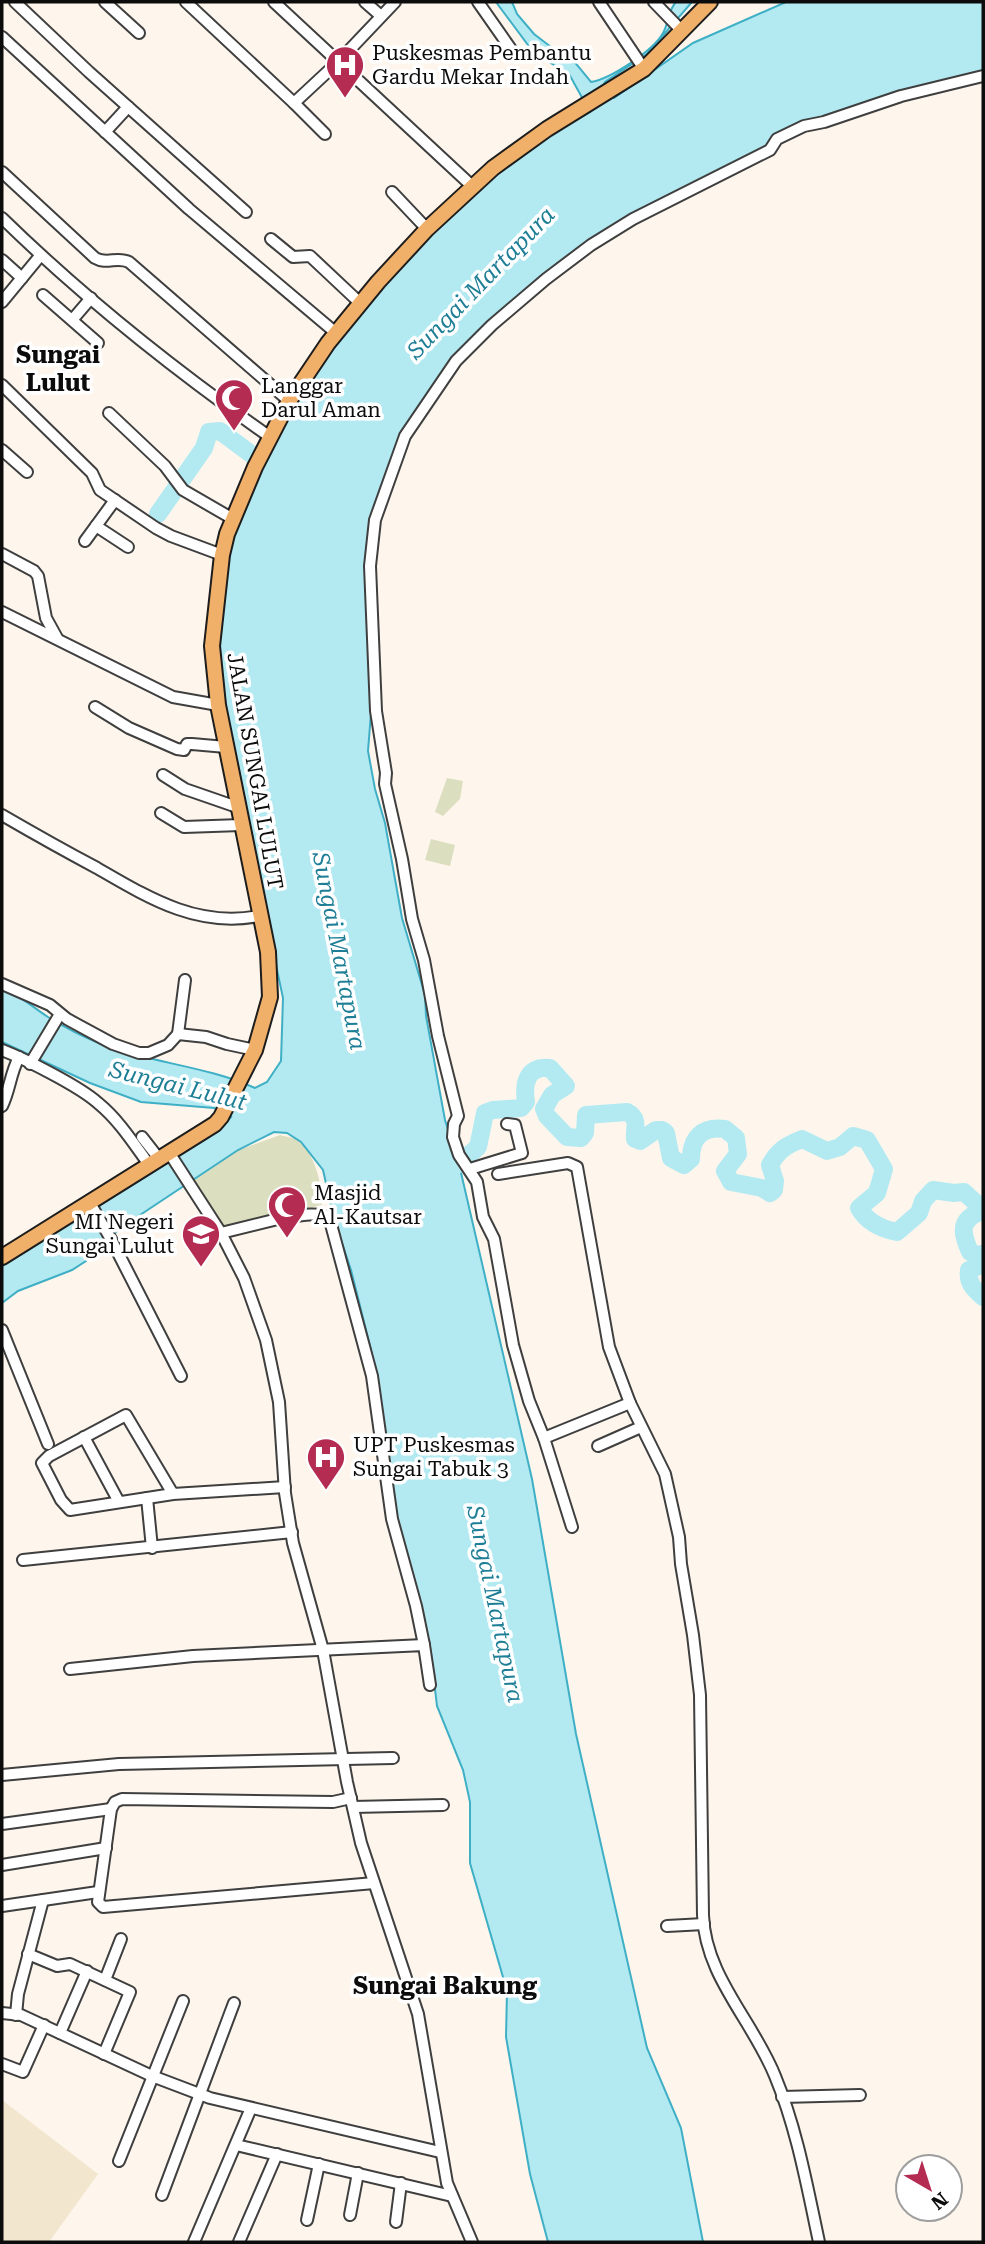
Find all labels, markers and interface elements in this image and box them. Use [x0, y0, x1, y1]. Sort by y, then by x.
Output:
place label: Puskesmas Pembantu Gardu Mekar Indah [372, 41, 591, 89]
hospital icon: Puskesmas Pembantu Gardu Mekar Indah [324, 44, 366, 99]
water label: Sungai Martapura [401, 201, 561, 365]
district label: Sungai Lulut [16, 341, 100, 397]
place label: Langgar Darul Aman [261, 374, 381, 422]
mosque icon: Langgar Darul Aman [213, 377, 255, 432]
street label: JALAN SUNGAI LULUT [222, 651, 288, 891]
water label: Sungai Martapura [306, 849, 371, 1052]
water label: Sungai Lulut [106, 1056, 250, 1116]
place label: Masjid Al-Kautsar [314, 1181, 422, 1229]
mosque icon: Masjid Al-Kautsar [266, 1184, 308, 1239]
place label: MI Negeri Sungai Lulut [46, 1210, 174, 1258]
school or university icon: MI Negeri Sungai Lulut [180, 1213, 222, 1268]
place label: UPT Puskesmas Sungai Tabuk 3 [353, 1433, 515, 1481]
hospital icon: UPT Puskesmas Sungai Tabuk 3 [305, 1436, 347, 1491]
water label: Sungai Martapura [461, 1502, 529, 1705]
district label: Sungai Bakung [353, 1972, 537, 2000]
north arrow [894, 2153, 964, 2223]
text: N [926, 2187, 952, 2215]

